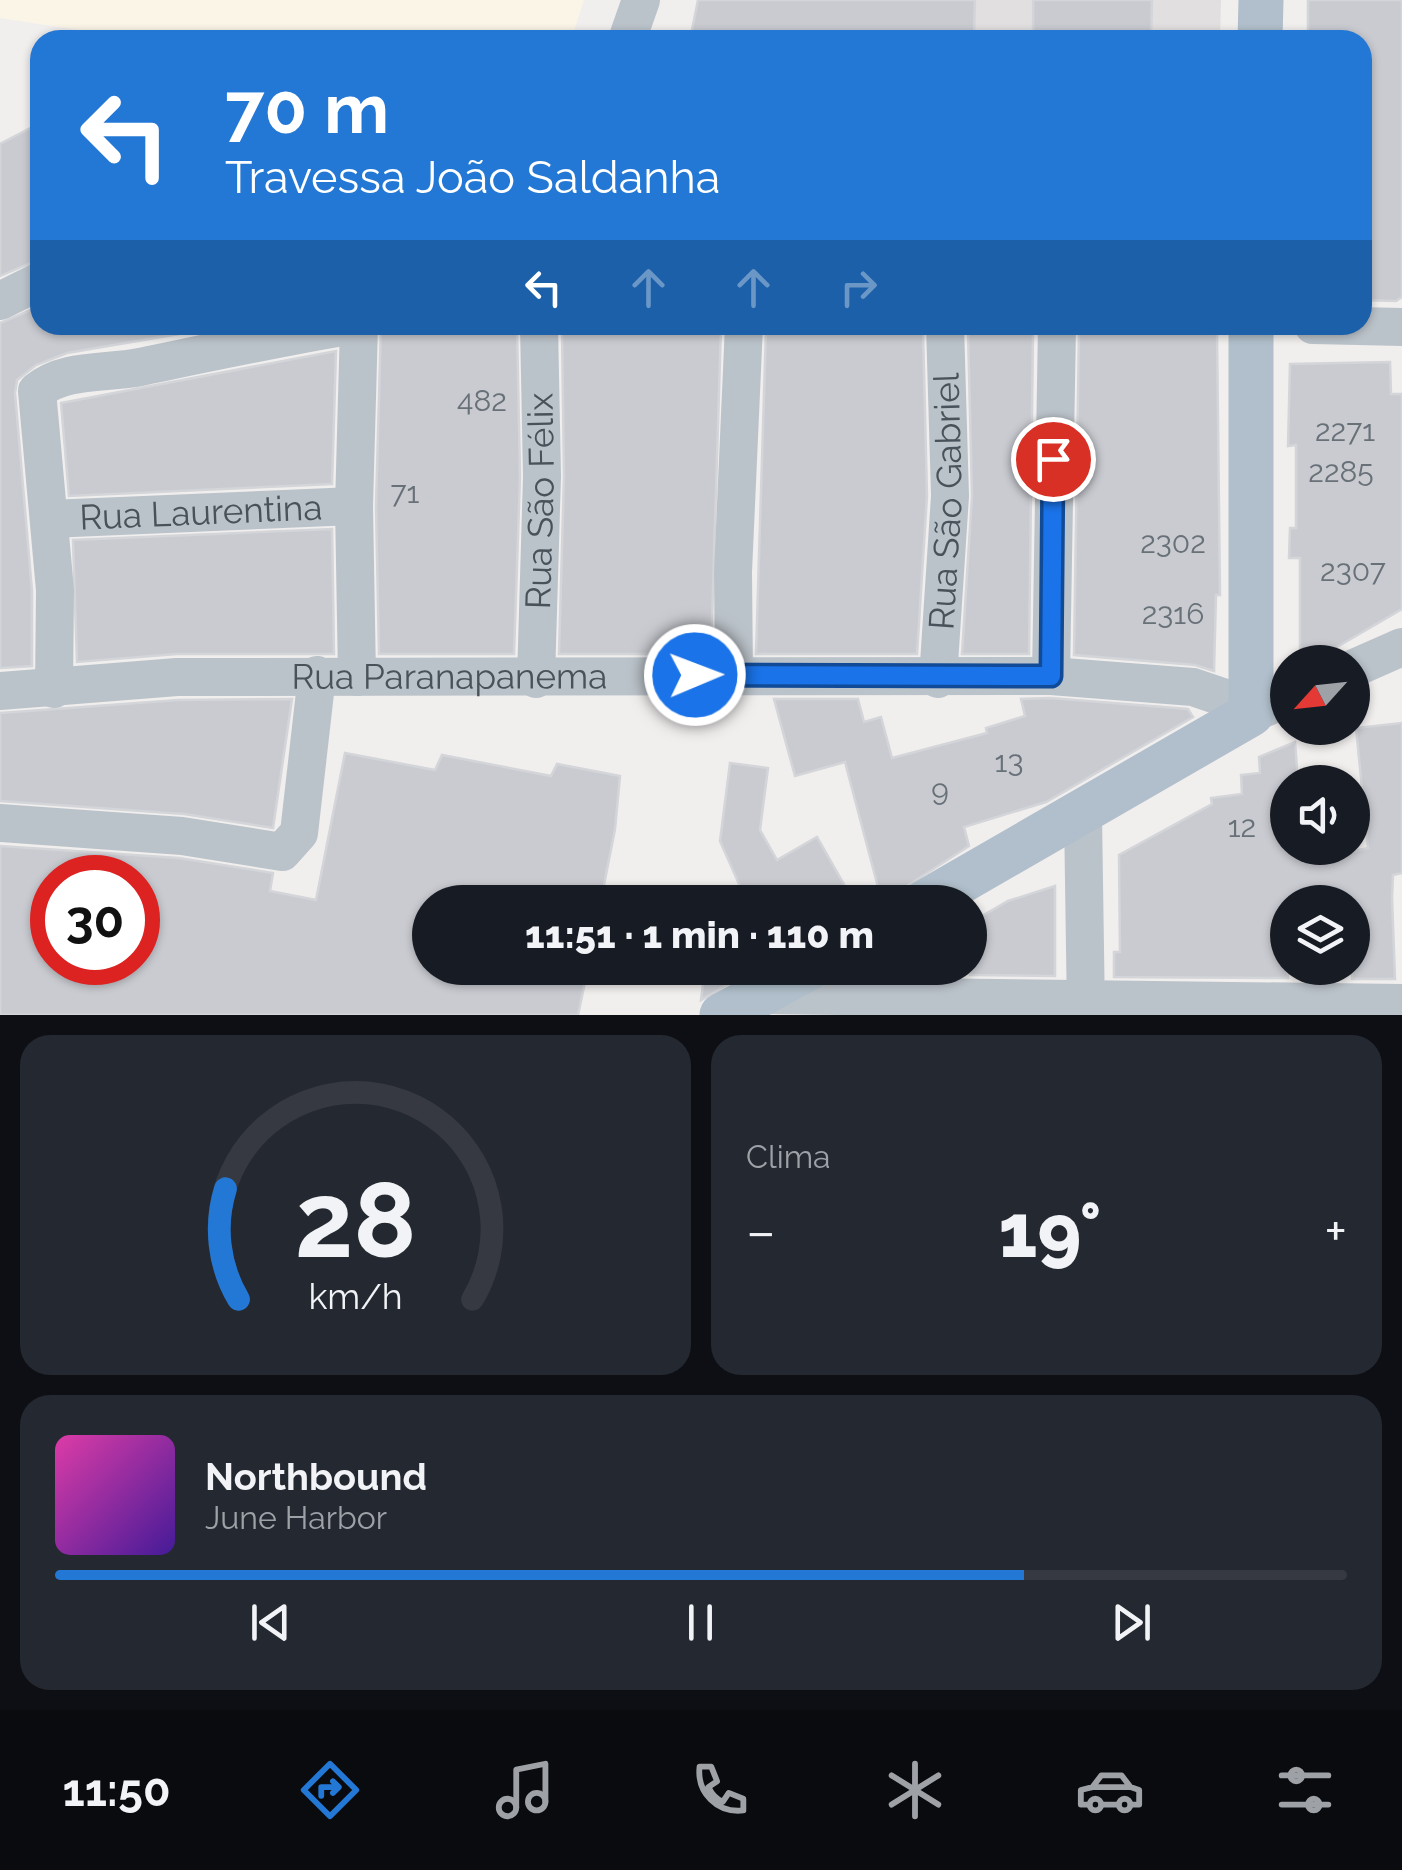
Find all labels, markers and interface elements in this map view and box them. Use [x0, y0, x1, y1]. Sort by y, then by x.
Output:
text: 70 m [225, 67, 389, 149]
icon: left [60, 70, 190, 200]
text: Travessa João Saldanha [225, 151, 720, 204]
icon: left [516, 260, 571, 315]
icon: ahead [621, 260, 676, 315]
icon: ahead [726, 260, 781, 315]
icon: right [831, 260, 886, 315]
street label: Rua São Gabriel [920, 372, 970, 631]
house number: 482 [457, 383, 507, 418]
street label: Rua São Félix [517, 392, 562, 610]
house number: 2271 [1315, 413, 1375, 448]
pin [1011, 417, 1096, 502]
icon: arrive [1026, 432, 1081, 487]
house number: 2285 [1308, 454, 1374, 489]
house number: 71 [391, 475, 420, 510]
street label: Rua Laurentina [79, 486, 323, 538]
house number: 2302 [1140, 525, 1206, 560]
house number: 2307 [1320, 553, 1386, 588]
house number: 2316 [1142, 596, 1204, 631]
position arrow [643, 623, 747, 727]
north arrow [1270, 645, 1370, 745]
map controls [1270, 645, 1370, 985]
street label: Rua Paranapanema [292, 656, 607, 697]
house number: 13 [995, 744, 1023, 779]
button: sound [1270, 765, 1370, 865]
house number: 9 [931, 772, 949, 807]
house number: 12 [1228, 809, 1256, 844]
speed limit sign: 30 [30, 855, 160, 985]
button: layers [1270, 885, 1370, 985]
text: 11:51 · 1 min · 110 m [525, 912, 874, 957]
text: Clima [746, 1138, 830, 1175]
text: 28 [295, 1159, 416, 1281]
text: 19° [998, 1186, 1101, 1275]
text: − [746, 1199, 776, 1264]
text: + [1324, 1199, 1347, 1264]
text: km/h [308, 1275, 403, 1317]
text: Northbound [205, 1454, 427, 1499]
text: June Harbor [205, 1499, 387, 1536]
icon: previous [243, 1595, 298, 1650]
icon: pause [673, 1595, 728, 1650]
icon: next [1104, 1595, 1159, 1650]
icon: directions [295, 1755, 365, 1825]
icon: music [490, 1755, 560, 1825]
icon: phone [685, 1755, 755, 1825]
icon: climate [880, 1755, 950, 1825]
icon: car [1075, 1755, 1145, 1825]
icon: filters [1270, 1755, 1340, 1825]
text: 11:50 [62, 1764, 171, 1817]

